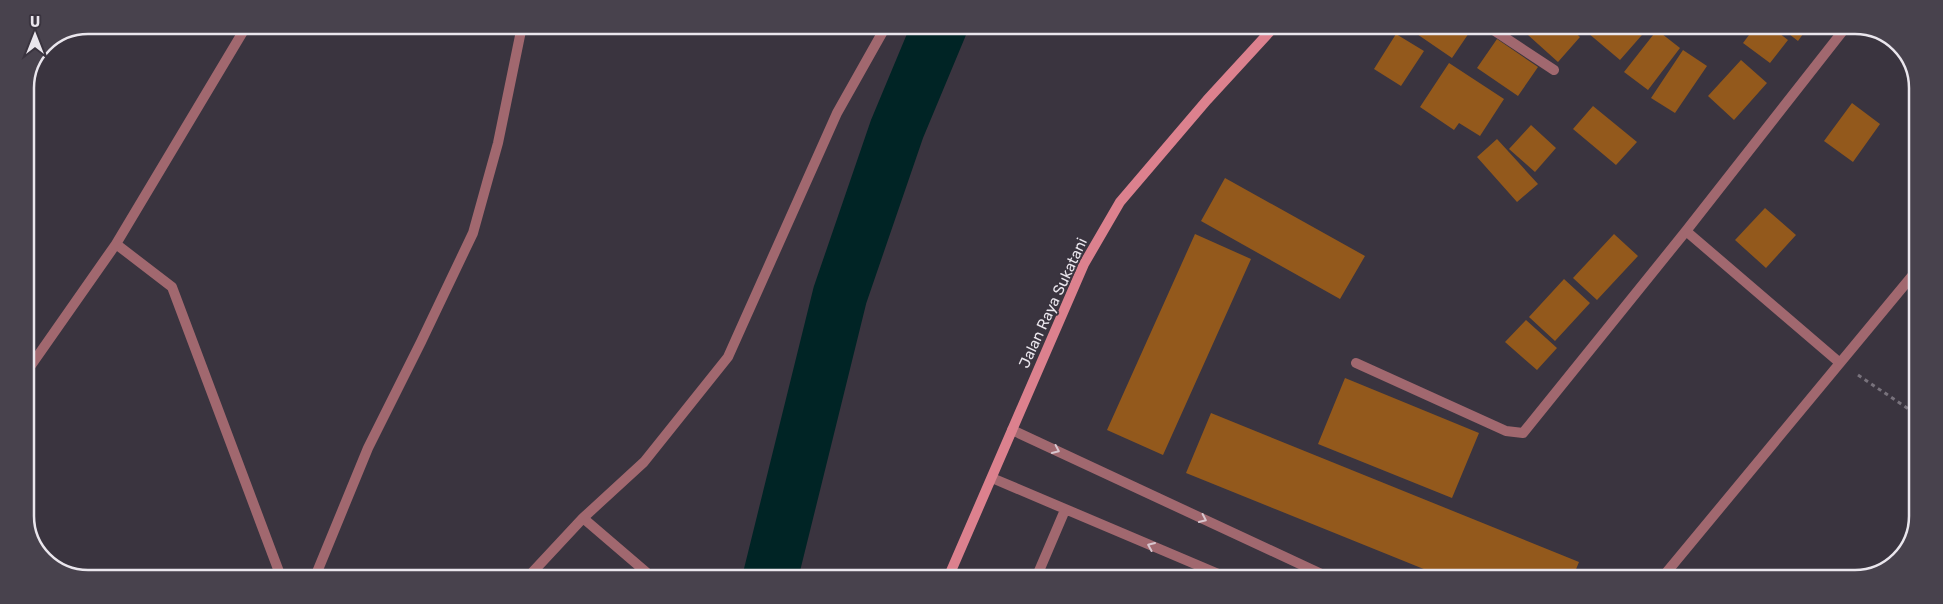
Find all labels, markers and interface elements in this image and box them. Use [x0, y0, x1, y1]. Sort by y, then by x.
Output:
north arrow [10, 10, 60, 60]
text: U [30, 14, 40, 31]
street label: Jalan Raya Sukatani [1015, 235, 1091, 371]
one-way arrow [1051, 444, 1060, 455]
one-way arrow [1198, 513, 1207, 523]
one-way arrow [1147, 541, 1156, 552]

